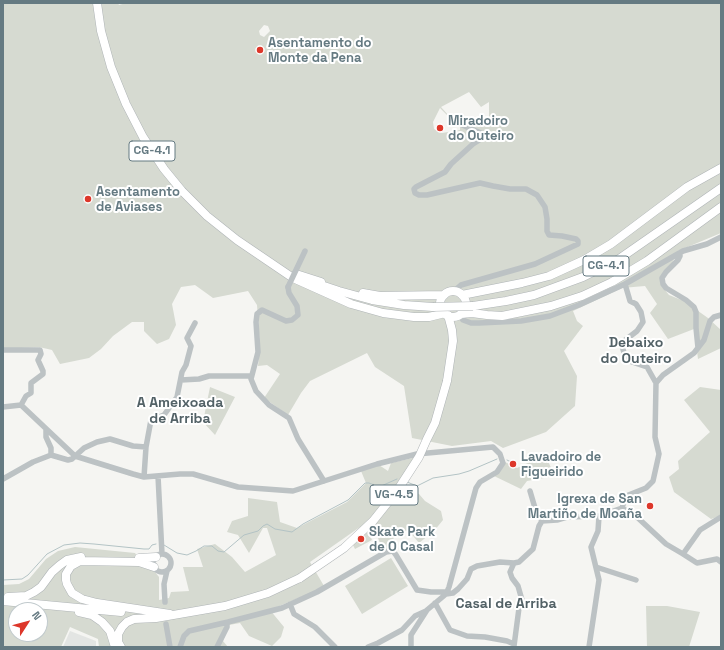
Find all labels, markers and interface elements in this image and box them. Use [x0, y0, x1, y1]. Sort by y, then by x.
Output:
place label: Asentamento do Monte da Pena [268, 35, 371, 66]
marker: Asentamento do Monte da Pena [255, 45, 265, 55]
place label: Miradoiro do Outeiro [448, 113, 514, 144]
marker: Miradoiro do Outeiro [435, 123, 445, 133]
road number: CG-4.1 [129, 141, 175, 161]
place label: Asentamento de Aviases [96, 184, 180, 215]
marker: Asentamento de Aviases [83, 194, 93, 204]
road number: CG-4.1 [583, 256, 629, 276]
district label: Debaixo do Outeiro [601, 335, 671, 368]
district label: A Ameixoada de Arriba [137, 395, 223, 428]
place label: Lavadoiro de Figueirido [521, 449, 601, 480]
marker: Lavadoiro de Figueirido [508, 459, 518, 469]
road number: VG-4.5 [370, 485, 418, 505]
place label: Igrexa de San Martiño de Moaña [528, 491, 642, 522]
marker: Igrexa de San Martiño de Moaña [645, 501, 655, 511]
place label: Skate Park de O Casal [369, 524, 435, 555]
marker: Skate Park de O Casal [356, 534, 366, 544]
district label: Casal de Arriba [456, 596, 556, 612]
north arrow [8, 602, 48, 642]
text: N [29, 608, 45, 623]

